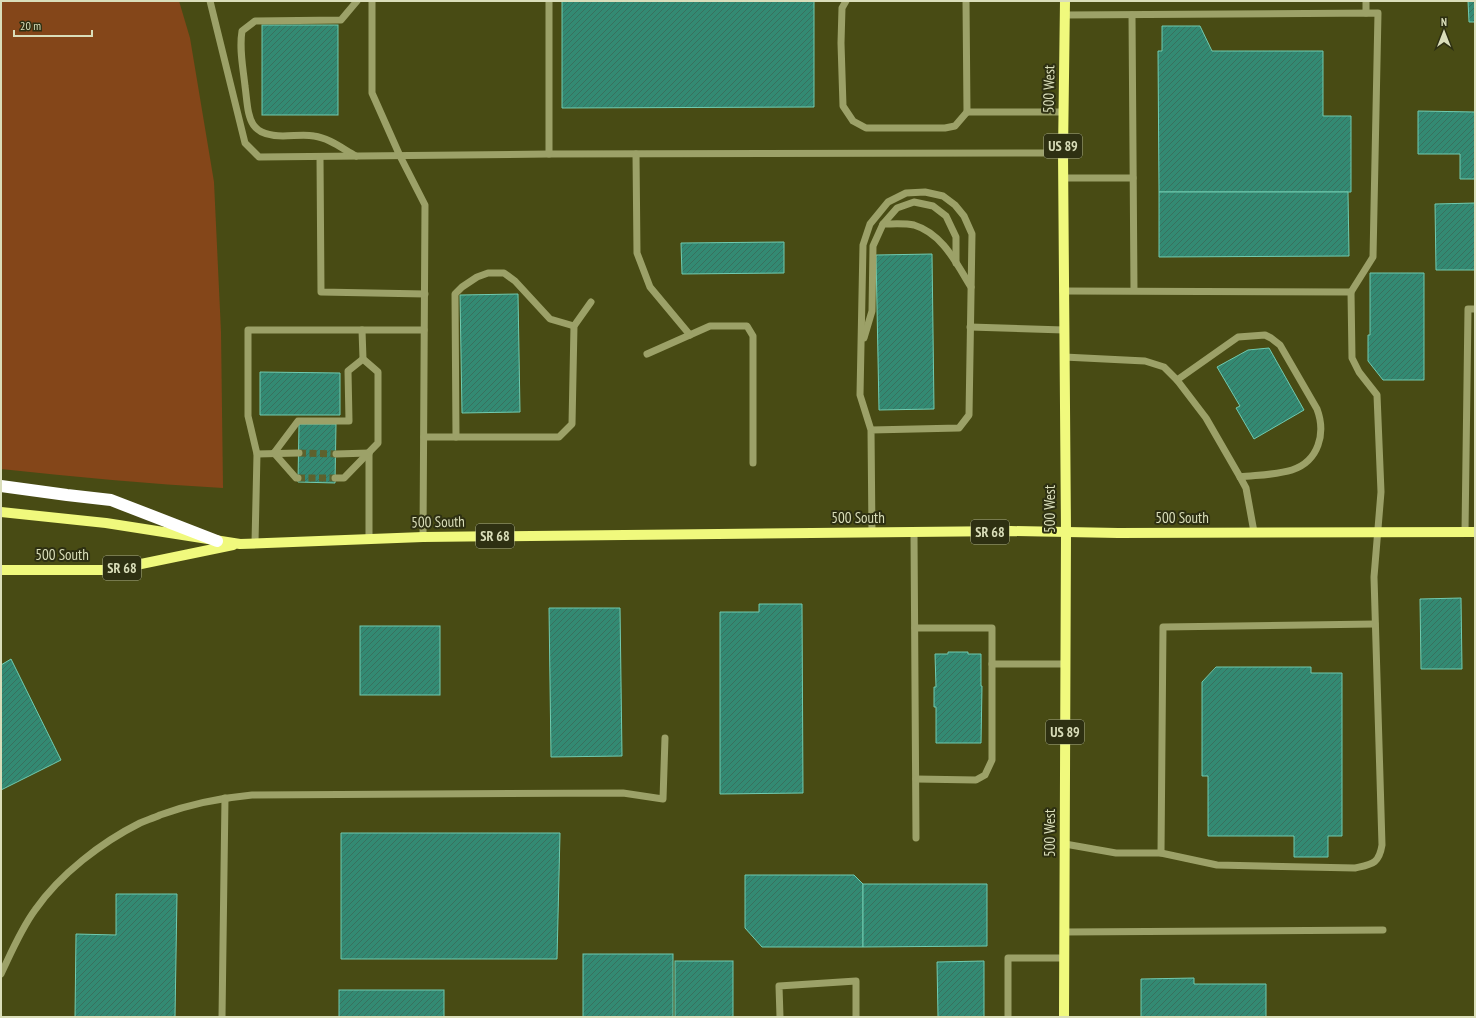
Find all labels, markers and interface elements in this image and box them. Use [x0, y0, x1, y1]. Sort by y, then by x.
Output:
scale bar [14, 12, 92, 38]
north arrow [1424, 12, 1464, 52]
text: N [1441, 15, 1447, 29]
text: 20 m [20, 18, 41, 33]
street label: 500 West [1039, 65, 1058, 113]
road number: US 89 [1044, 134, 1082, 158]
street label: 500 West [1040, 485, 1059, 533]
street label: 500 South [831, 508, 885, 527]
street label: 500 South [1155, 508, 1209, 527]
street label: 500 South [411, 512, 465, 531]
road number: SR 68 [971, 520, 1009, 544]
road number: SR 68 [476, 524, 514, 548]
street label: 500 South [35, 545, 89, 564]
road number: SR 68 [103, 556, 141, 580]
road number: US 89 [1046, 720, 1084, 744]
street label: 500 West [1040, 809, 1059, 857]

